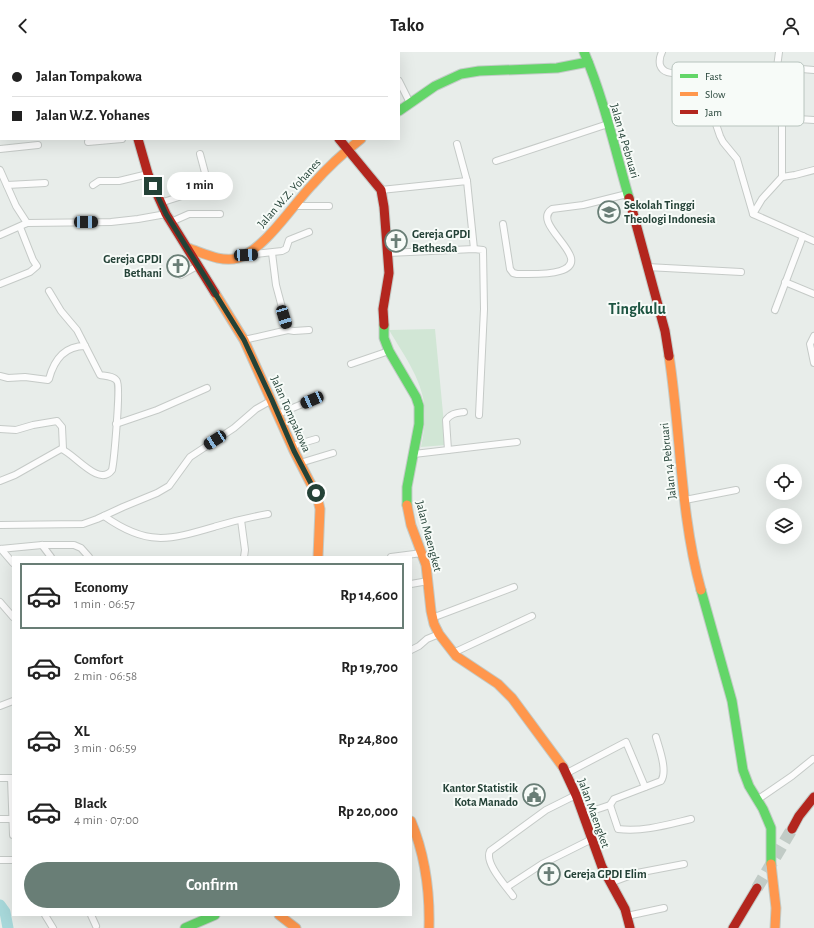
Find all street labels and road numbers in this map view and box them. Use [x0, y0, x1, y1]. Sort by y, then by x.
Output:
street label: Jalan 14 Pebruari [609, 102, 641, 180]
street label: Jalan W.Z. Yohanes [255, 156, 323, 230]
street label: Jalan Tompakowa [269, 374, 313, 454]
street label: Jalan 14 Pebruari [658, 422, 678, 500]
street label: Jalan Maengket [414, 499, 444, 573]
street label: Jalan Maengket [576, 777, 612, 849]

